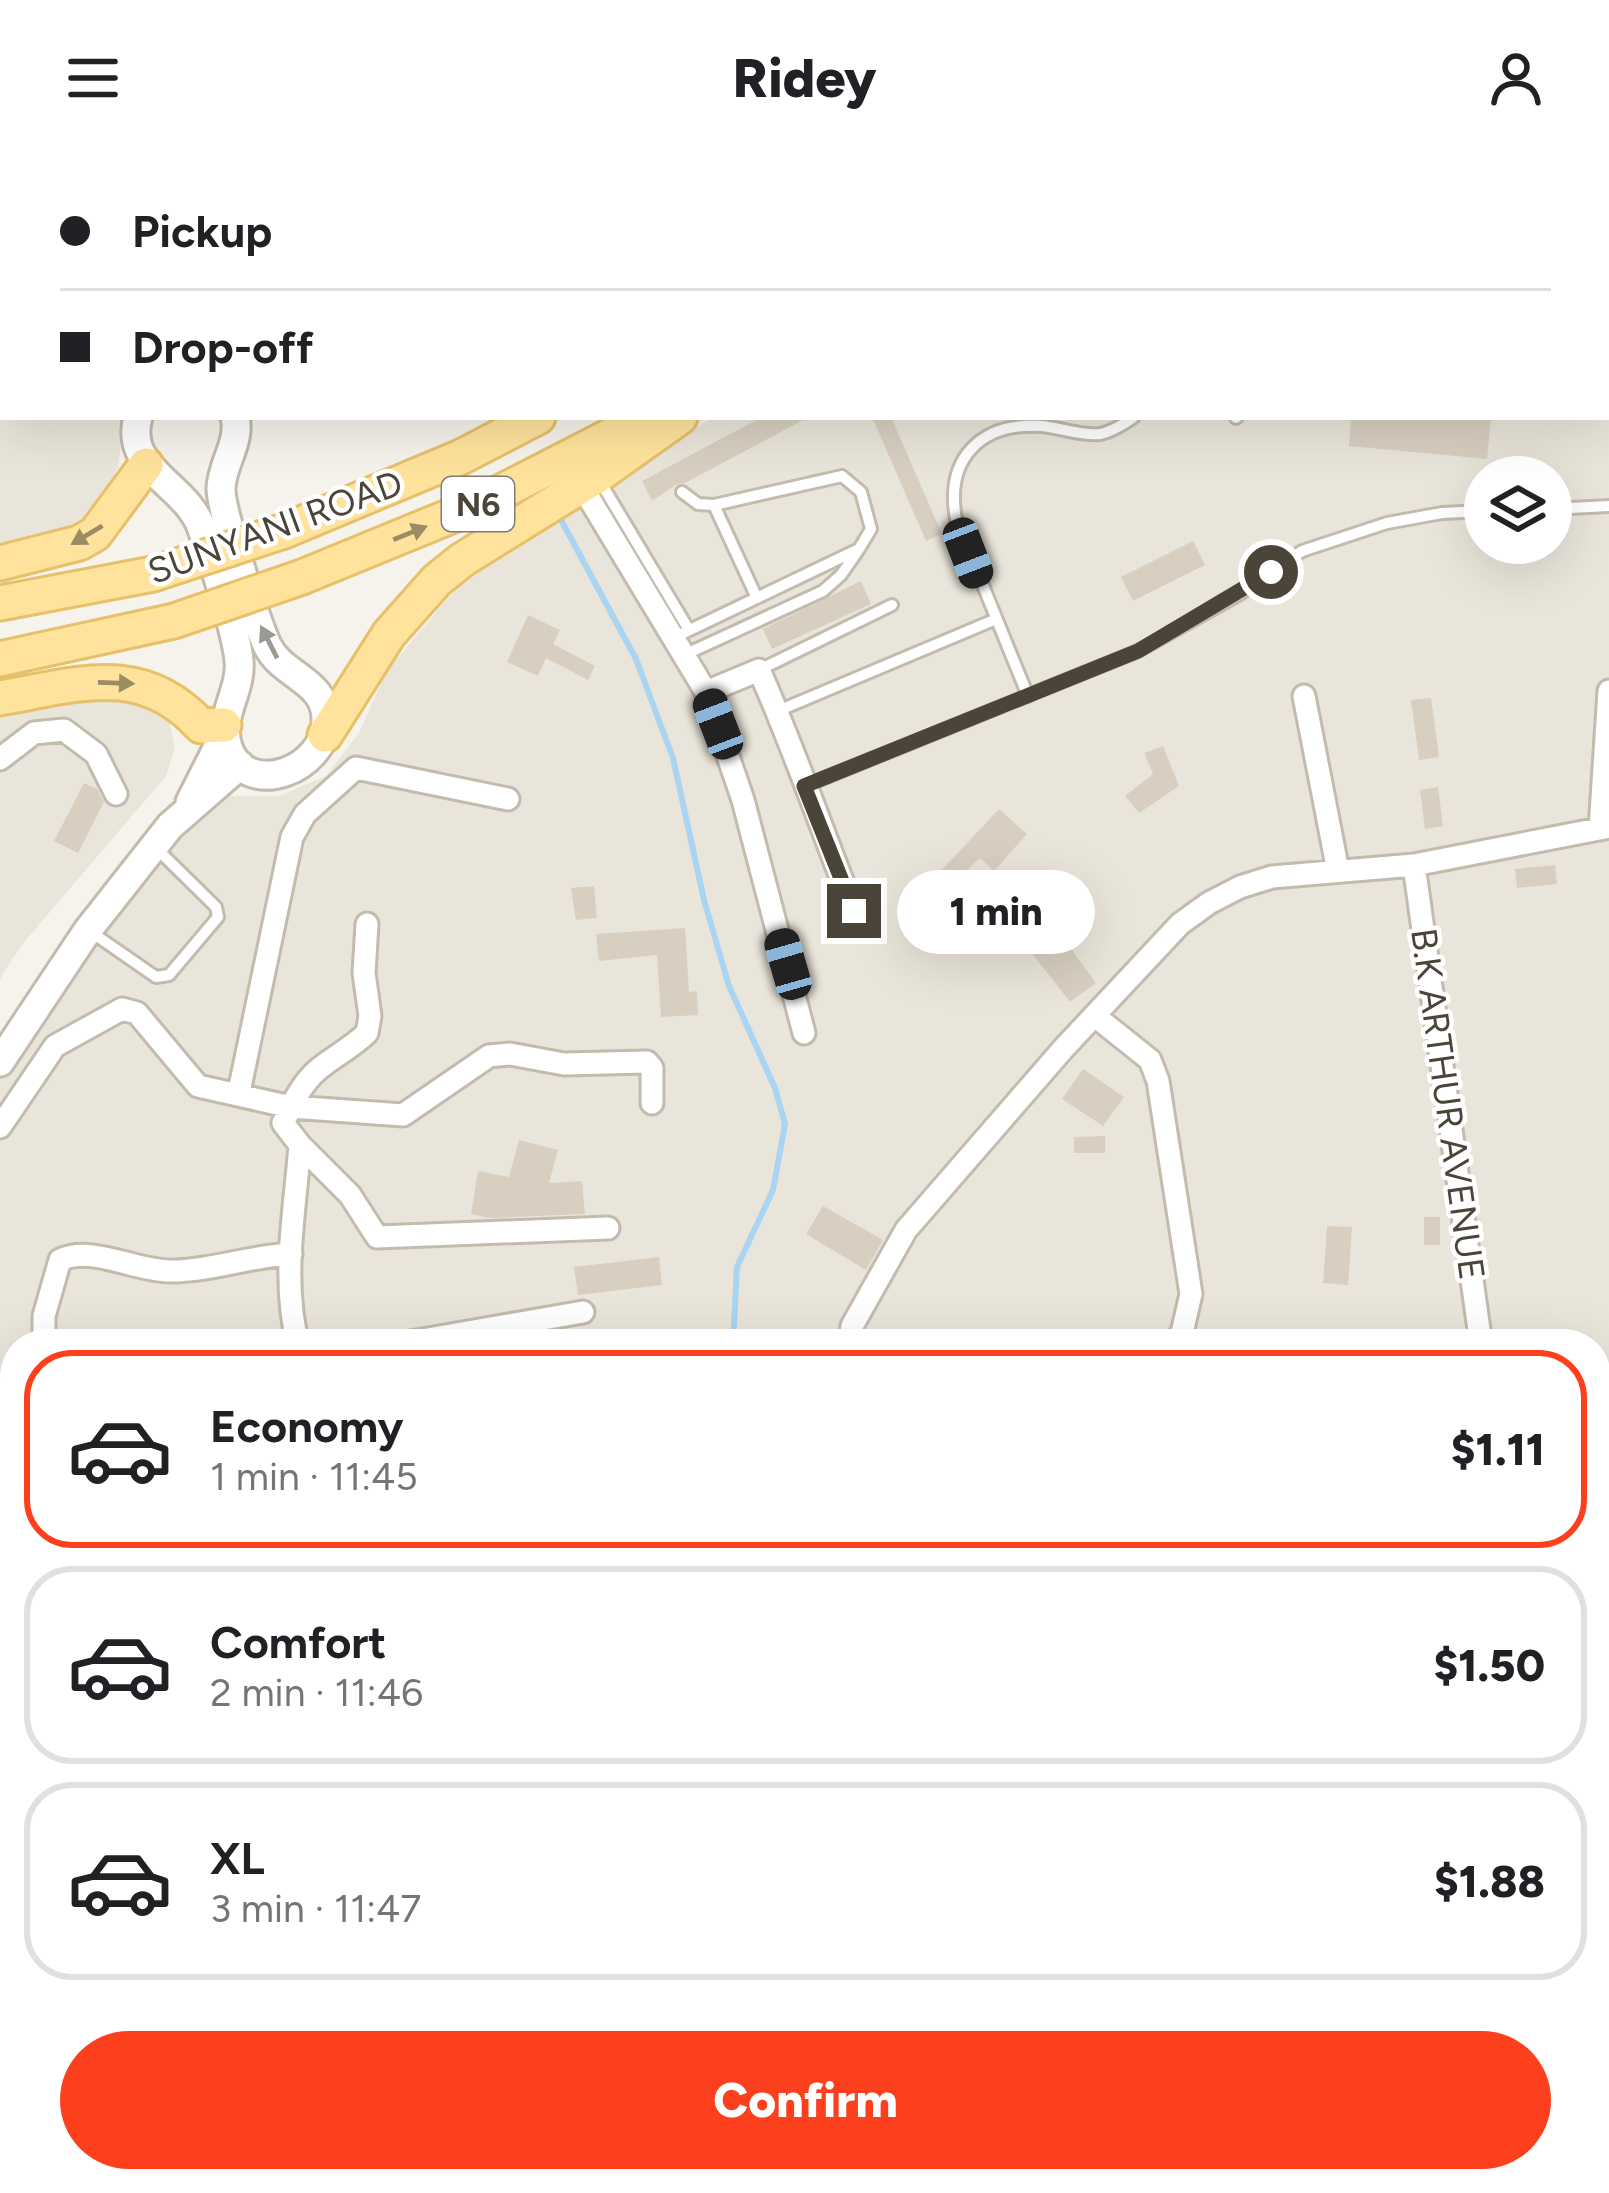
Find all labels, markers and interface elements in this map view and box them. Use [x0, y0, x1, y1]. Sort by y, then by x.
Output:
icon: menu [60, 45, 126, 111]
icon: person [1483, 45, 1549, 111]
text: Ridey [733, 46, 876, 111]
text: Pickup [132, 204, 272, 258]
text: Drop-off [132, 320, 314, 374]
map controls [1464, 456, 1572, 564]
button: layers [1464, 456, 1572, 564]
street label: SUNYANI ROAD [142, 461, 408, 593]
road number: N6 [442, 477, 514, 531]
car [938, 513, 998, 593]
one-way arrow [71, 523, 104, 545]
one-way arrow [392, 523, 428, 542]
route start [1244, 545, 1298, 599]
one-way arrow [260, 624, 280, 659]
one-way arrow [97, 674, 135, 693]
car [688, 684, 748, 764]
callout: 1 min [896, 869, 1094, 953]
route end [827, 884, 881, 938]
text: 1 min [949, 888, 1043, 935]
car [761, 924, 815, 1004]
street label: B.K ARTHUR AVENUE [1402, 925, 1494, 1283]
icon: car [66, 1395, 174, 1503]
text: Economy [210, 1399, 403, 1453]
text: $1.11 [1451, 1422, 1545, 1476]
text: 1 min · 11:45 [210, 1453, 418, 1500]
icon: car [66, 1611, 174, 1719]
text: Comfort [210, 1615, 386, 1669]
text: $1.50 [1433, 1638, 1545, 1692]
text: 2 min · 11:46 [210, 1669, 423, 1716]
icon: car [66, 1827, 174, 1935]
text: XL [210, 1831, 265, 1885]
text: $1.88 [1434, 1854, 1545, 1908]
text: 3 min · 11:47 [210, 1885, 421, 1932]
button: Confirm [60, 2031, 1551, 2169]

